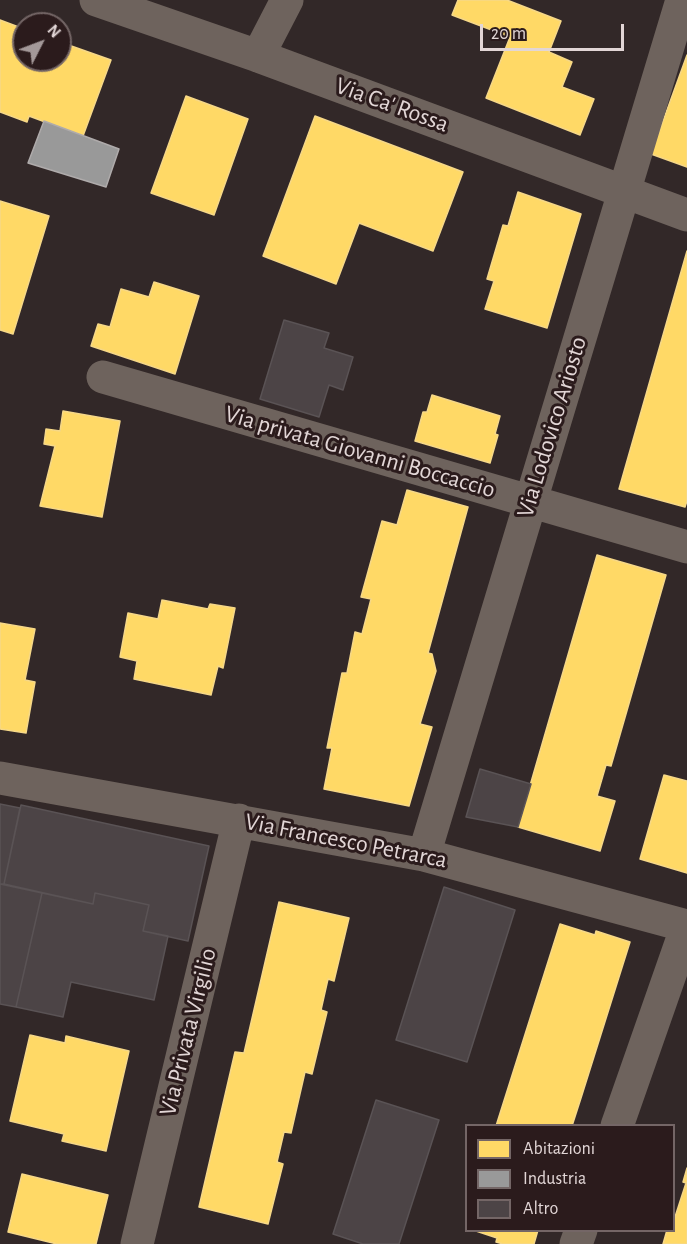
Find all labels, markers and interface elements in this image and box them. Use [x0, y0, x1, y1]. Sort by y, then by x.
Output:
north arrow [12, 12, 72, 72]
scale bar [483, 12, 627, 50]
text: N [44, 22, 64, 41]
text: 20 m [491, 25, 526, 43]
street label: Via Ca' Rossa [331, 71, 453, 139]
street label: Via Lodovico Ariosto [511, 333, 593, 521]
street label: Via privata Giovanni Boccaccio [222, 400, 498, 504]
street label: Via Francesco Petrarca [243, 807, 449, 875]
street label: Via Privata Virgilio [153, 945, 223, 1119]
legend [465, 1124, 675, 1232]
text: Abitazioni [523, 1140, 595, 1158]
text: Industria [523, 1170, 586, 1188]
text: Altro [523, 1200, 558, 1218]

